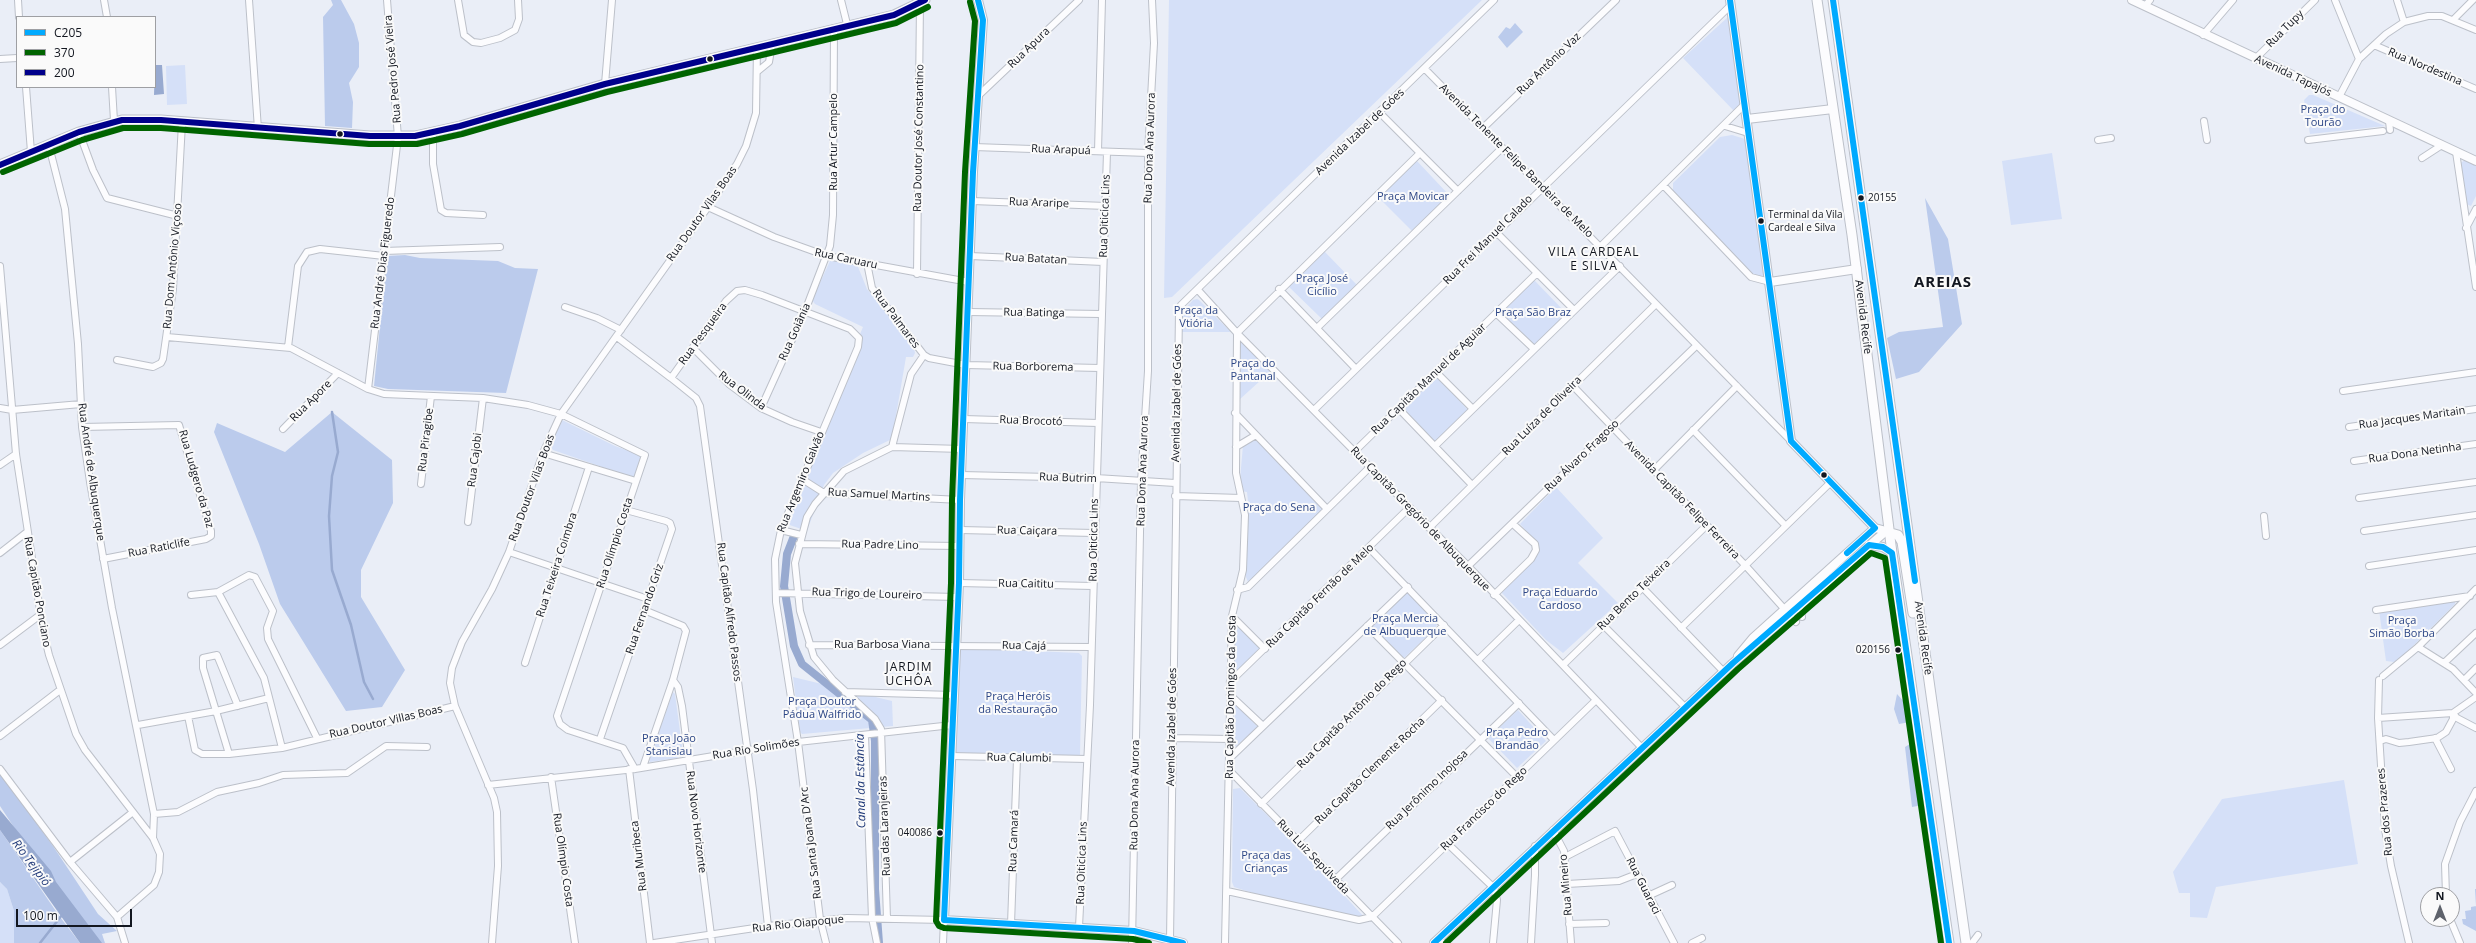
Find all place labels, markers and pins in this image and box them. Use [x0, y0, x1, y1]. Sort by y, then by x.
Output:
unlabelled marker [705, 54, 715, 64]
unlabelled marker [335, 129, 345, 139]
place label: 20155 [1868, 192, 1897, 204]
marker: 20155 [1856, 193, 1866, 203]
place label: Terminal da Vila Cardeal e Silva [1768, 209, 1843, 232]
marker: Terminal da Vila Cardeal e Silva [1756, 216, 1766, 226]
unlabelled marker [1819, 470, 1829, 480]
place label: 020156 [1856, 644, 1890, 656]
marker: 020156 [1893, 645, 1903, 655]
place label: 040086 [898, 827, 932, 839]
marker: 040086 [935, 828, 945, 838]

